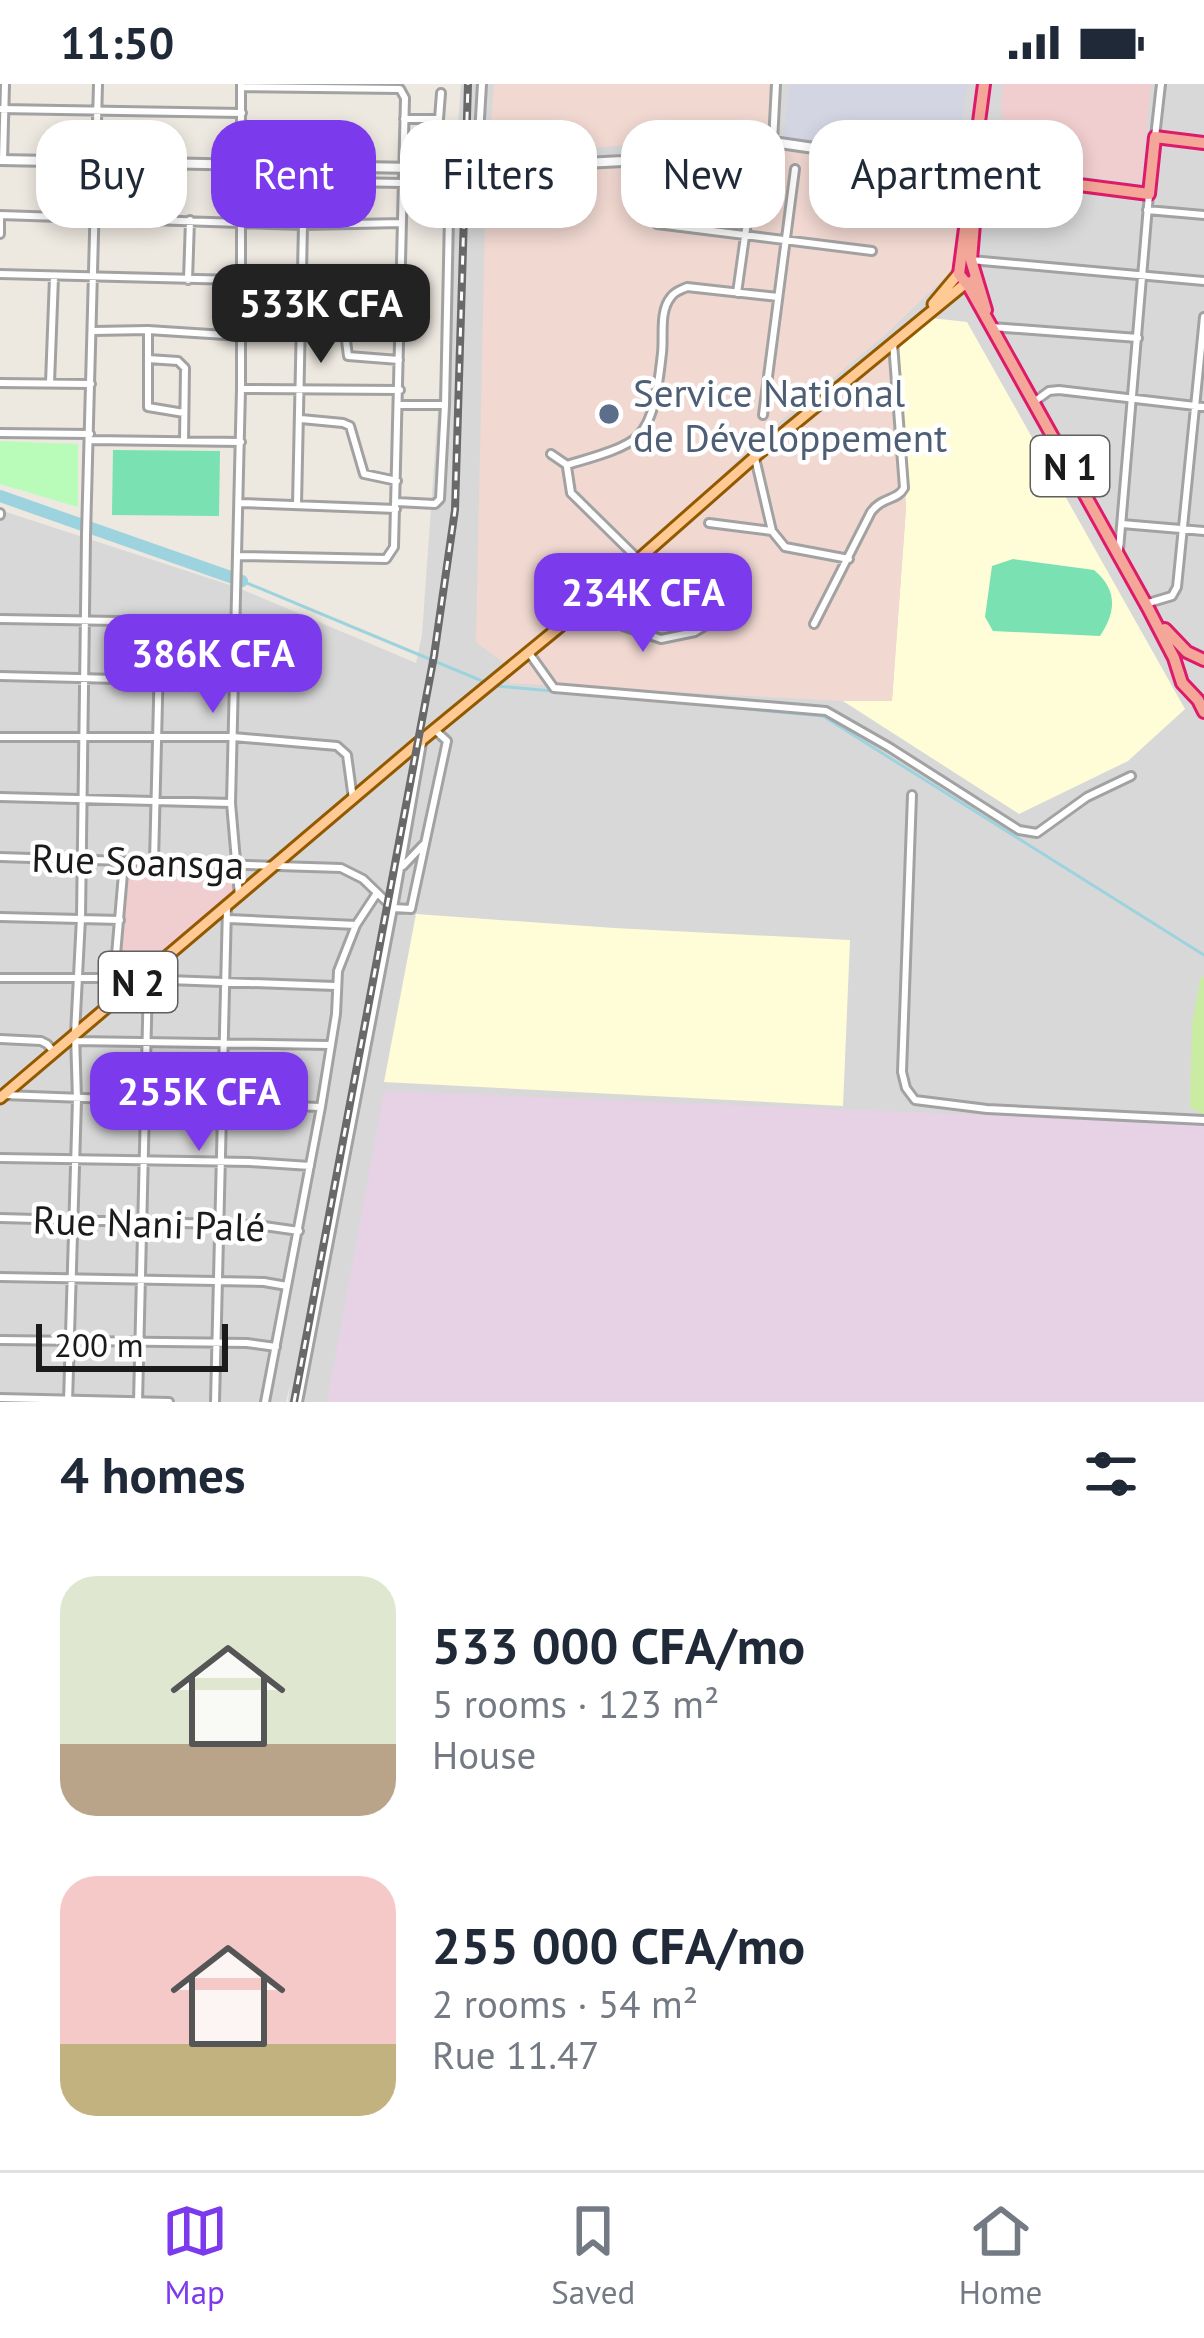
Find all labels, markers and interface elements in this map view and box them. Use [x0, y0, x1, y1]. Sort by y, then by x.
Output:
text: 11:50 [60, 13, 174, 71]
chip: Buy [36, 120, 187, 228]
chip: Rent [211, 120, 376, 228]
chip: Filters [400, 120, 597, 228]
chip: New [621, 120, 785, 228]
chip: Apartment [809, 120, 1083, 228]
pin: 533K CFA [197, 264, 445, 366]
text: 533K CFA [239, 277, 403, 328]
place label: Service National de Développement [633, 367, 947, 463]
marker: Service National de Développement [596, 401, 622, 427]
road number: N 1 [1031, 436, 1109, 496]
pin: 234K CFA [519, 553, 767, 655]
text: 234K CFA [561, 566, 725, 617]
pin: 386K CFA [89, 614, 337, 716]
text: 386K CFA [131, 627, 295, 678]
street label: Rue Soansga [31, 832, 245, 890]
road number: N 2 [99, 952, 177, 1012]
pin: 255K CFA [75, 1052, 323, 1154]
text: 255K CFA [117, 1065, 281, 1116]
street label: Rue Nani Palé [32, 1193, 266, 1253]
scale bar [36, 1318, 228, 1371]
text: 200 m [54, 1323, 144, 1366]
text: 4 homes [60, 1441, 246, 1507]
icon: filters [1078, 1441, 1144, 1507]
text: 533 000 CFA/mo [432, 1612, 805, 1678]
icon: home [156, 1624, 300, 1768]
text: 5 rooms · 123 m² [432, 1678, 719, 1729]
text: House [432, 1729, 536, 1780]
text: 255 000 CFA/mo [432, 1912, 805, 1978]
icon: home [156, 1924, 300, 2068]
text: 2 rooms · 54 m² [432, 1978, 698, 2029]
text: Rue 11.47 [432, 2029, 599, 2080]
tab: Map [162, 2198, 228, 2313]
tab: Saved [551, 2198, 635, 2313]
tab: Home [959, 2198, 1042, 2313]

